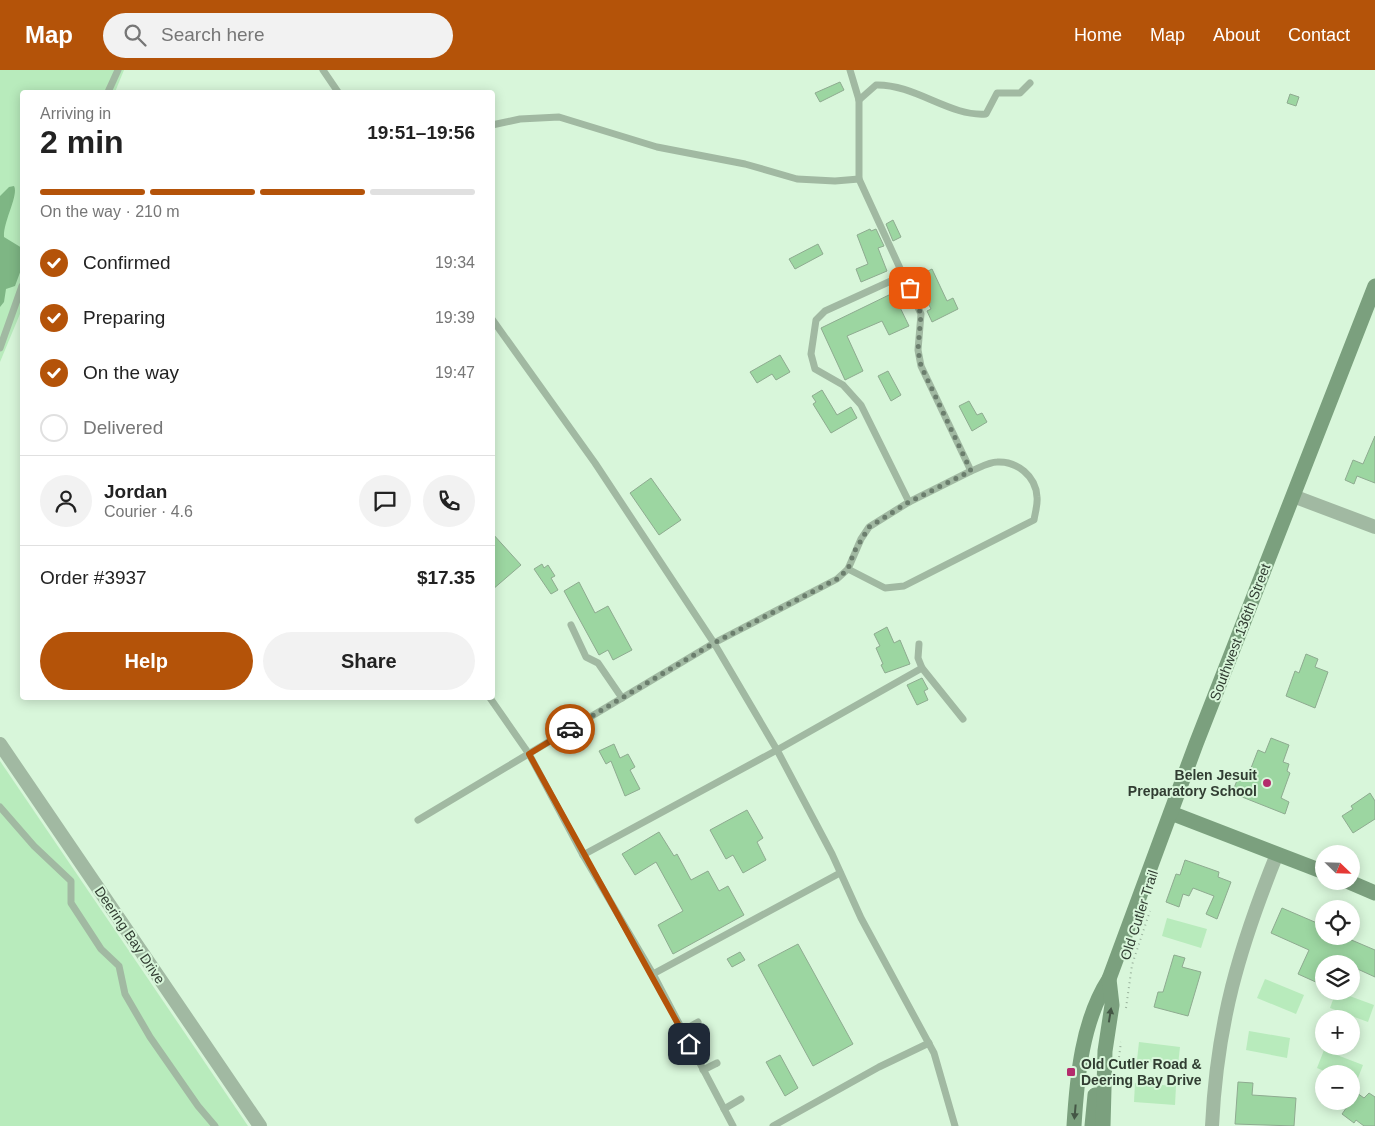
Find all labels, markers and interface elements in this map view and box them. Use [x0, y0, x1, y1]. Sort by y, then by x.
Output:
search box [103, 13, 453, 58]
text: Map [25, 21, 73, 48]
icon: search [121, 21, 149, 49]
text: Search here [161, 24, 265, 45]
text: Home [1074, 25, 1122, 45]
text: Map [1150, 25, 1185, 45]
text: About [1213, 25, 1260, 45]
text: Contact [1288, 25, 1350, 45]
text: Arriving in [40, 105, 111, 122]
text: 19:51–19:56 [367, 122, 475, 143]
text: 2 min [40, 124, 124, 160]
text: On the way · 210 m [40, 203, 180, 220]
icon: check [40, 249, 68, 277]
text: Confirmed [83, 252, 171, 273]
text: 19:34 [435, 254, 475, 271]
pin [889, 267, 931, 309]
icon: bag [896, 274, 924, 302]
icon: check [40, 304, 68, 332]
text: Preparing [83, 307, 165, 328]
text: 19:39 [435, 309, 475, 326]
icon: check [40, 359, 68, 387]
text: On the way [83, 362, 179, 383]
text: 19:47 [435, 364, 475, 381]
text: Delivered [83, 417, 163, 438]
button: person [40, 475, 92, 527]
button: chat [359, 475, 411, 527]
button: phone [423, 475, 475, 527]
text: Jordan [104, 481, 167, 502]
text: Courier · 4.6 [104, 503, 193, 520]
street label: Southwest 136th Street [1206, 561, 1274, 703]
text: Order #3937 [40, 567, 147, 588]
text: $17.35 [417, 567, 475, 588]
button: Help [40, 632, 253, 690]
button: Share [263, 632, 475, 690]
courier [545, 704, 595, 754]
icon: car [556, 715, 584, 743]
place label: Belen Jesuit Preparatory School [1128, 767, 1257, 799]
marker: Belen Jesuit Preparatory School [1261, 777, 1273, 789]
north arrow [1315, 845, 1360, 890]
map controls [1315, 845, 1360, 1110]
street label: Old Cutler Trail [1117, 868, 1161, 962]
street label: Deering Bay Drive [92, 883, 169, 987]
button: locate [1315, 900, 1360, 945]
button: layers [1315, 955, 1360, 1000]
one-way arrow [1107, 1007, 1115, 1023]
button: + [1315, 1010, 1360, 1055]
pin [668, 1023, 710, 1065]
icon: home [675, 1030, 703, 1058]
place label: Old Cutler Road & Deering Bay Drive [1081, 1056, 1202, 1088]
button: − [1315, 1065, 1360, 1110]
marker: Old Cutler Road & Deering Bay Drive [1065, 1066, 1077, 1078]
one-way arrow [1071, 1105, 1079, 1121]

